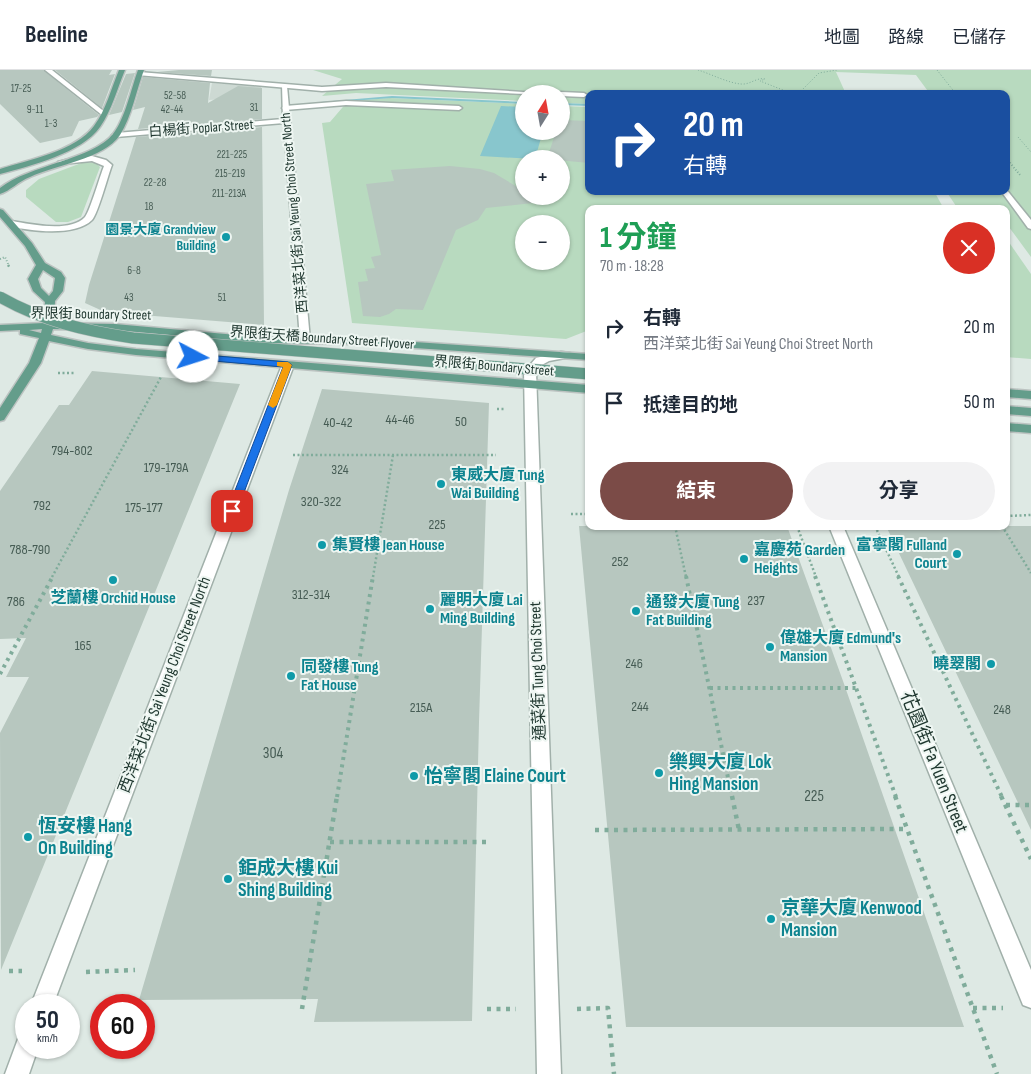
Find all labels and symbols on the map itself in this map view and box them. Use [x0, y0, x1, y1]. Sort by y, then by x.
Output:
house number: 17-25 [11, 82, 31, 95]
north arrow [515, 85, 570, 140]
house number: 52-58 [164, 89, 186, 102]
house number: 31 [250, 101, 258, 114]
house number: 9-11 [27, 103, 43, 116]
house number: 42-44 [161, 103, 184, 116]
street label: 西洋菜北街 Sai Yeung Choi Street North [277, 112, 311, 314]
street label: 白楊街 Poplar Street [148, 116, 254, 140]
house number: 1-3 [45, 117, 58, 130]
house number: 221-225 [217, 148, 247, 161]
house number: 215-219 [215, 167, 245, 180]
house number: 22-28 [144, 176, 166, 189]
house number: 211-213A [212, 187, 246, 200]
house number: 18 [145, 200, 154, 213]
place label: 園景大廈 Grandview Building [105, 221, 217, 254]
marker: 園景大廈 Grandview Building [220, 231, 232, 243]
house number: 6-8 [127, 264, 141, 277]
house number: 43 [124, 291, 134, 304]
house number: 51 [218, 291, 226, 304]
street label: 界限街 Boundary Street [31, 304, 151, 324]
street label: 界限街天橋 Boundary Street Flyover [229, 323, 415, 353]
position arrow [166, 330, 218, 382]
street label: 界限街 Boundary Street [433, 352, 555, 380]
house number: 44-46 [386, 411, 414, 428]
house number: 50 [455, 413, 467, 430]
house number: 40-42 [324, 414, 353, 431]
house number: 794-802 [52, 442, 93, 459]
house number: 179-179A [144, 459, 189, 476]
house number: 324 [331, 461, 349, 478]
place label: 東威大廈 Tung Wai Building [451, 465, 545, 503]
marker: 東威大廈 Tung Wai Building [435, 478, 447, 490]
pin [211, 490, 253, 532]
house number: 320-322 [301, 493, 341, 510]
house number: 792 [33, 497, 51, 514]
house number: 175-177 [125, 499, 163, 516]
house number: 225 [428, 516, 446, 533]
place label: 集賢樓 Jean House [332, 536, 445, 555]
place label: 富寧閣 Fulland Court [856, 536, 947, 573]
marker: 集賢樓 Jean House [316, 539, 328, 551]
place label: 嘉慶苑 Garden Heights [754, 540, 845, 578]
house number: 788-790 [10, 541, 50, 558]
marker: 富寧閣 Fulland Court [951, 548, 963, 560]
house number: 252 [611, 553, 629, 570]
marker: 嘉慶苑 Garden Heights [738, 553, 750, 565]
marker: 芝蘭樓 Orchid House [107, 574, 119, 586]
street label: 西洋菜北街 Sai Yeung Choi Street North [115, 574, 215, 796]
house number: 312-314 [292, 586, 330, 603]
place label: 芝蘭樓 Orchid House [50, 589, 176, 608]
place label: 麗明大廈 Lai Ming Building [440, 591, 523, 628]
house number: 237 [747, 592, 765, 609]
house number: 786 [7, 593, 25, 610]
place label: 通發大廈 Tung Fat Building [646, 593, 740, 630]
street label: 通菜街 Tung Choi Street [526, 601, 550, 741]
marker: 麗明大廈 Lai Ming Building [424, 603, 436, 615]
marker: 通發大廈 Tung Fat Building [630, 605, 642, 617]
place label: 偉雄大廈 Edmund's Mansion [780, 628, 901, 666]
house number: 165 [75, 637, 92, 654]
marker: 偉雄大廈 Edmund's Mansion [764, 641, 776, 653]
house number: 246 [625, 655, 643, 672]
place label: 曉翠閣 [933, 655, 981, 674]
place label: 同發樓 Tung Fat House [301, 658, 379, 695]
marker: 曉翠閣 [985, 658, 997, 670]
marker: 同發樓 Tung Fat House [285, 670, 297, 682]
street label: 花園街 Fa Yuen Street [895, 688, 973, 837]
house number: 244 [631, 698, 649, 715]
house number: 215A [410, 699, 433, 716]
house number: 248 [993, 701, 1011, 718]
house number: 304 [263, 744, 284, 763]
place label: 樂興大廈 Lok Hing Mansion [669, 751, 772, 796]
place label: 怡寧閣 Elaine Court [424, 765, 566, 788]
marker: 樂興大廈 Lok Hing Mansion [653, 767, 665, 779]
marker: 怡寧閣 Elaine Court [408, 770, 420, 782]
house number: 225 [804, 787, 824, 806]
place label: 恆安樓 Hang On Building [38, 815, 132, 860]
marker: 恆安樓 Hang On Building [22, 831, 34, 843]
place label: 鉅成大樓 Kui Shing Building [238, 857, 338, 902]
marker: 鉅成大樓 Kui Shing Building [222, 873, 234, 885]
place label: 京華大廈 Kenwood Mansion [781, 897, 922, 942]
marker: 京華大廈 Kenwood Mansion [765, 913, 777, 925]
speed limit sign: 60 [90, 994, 155, 1059]

